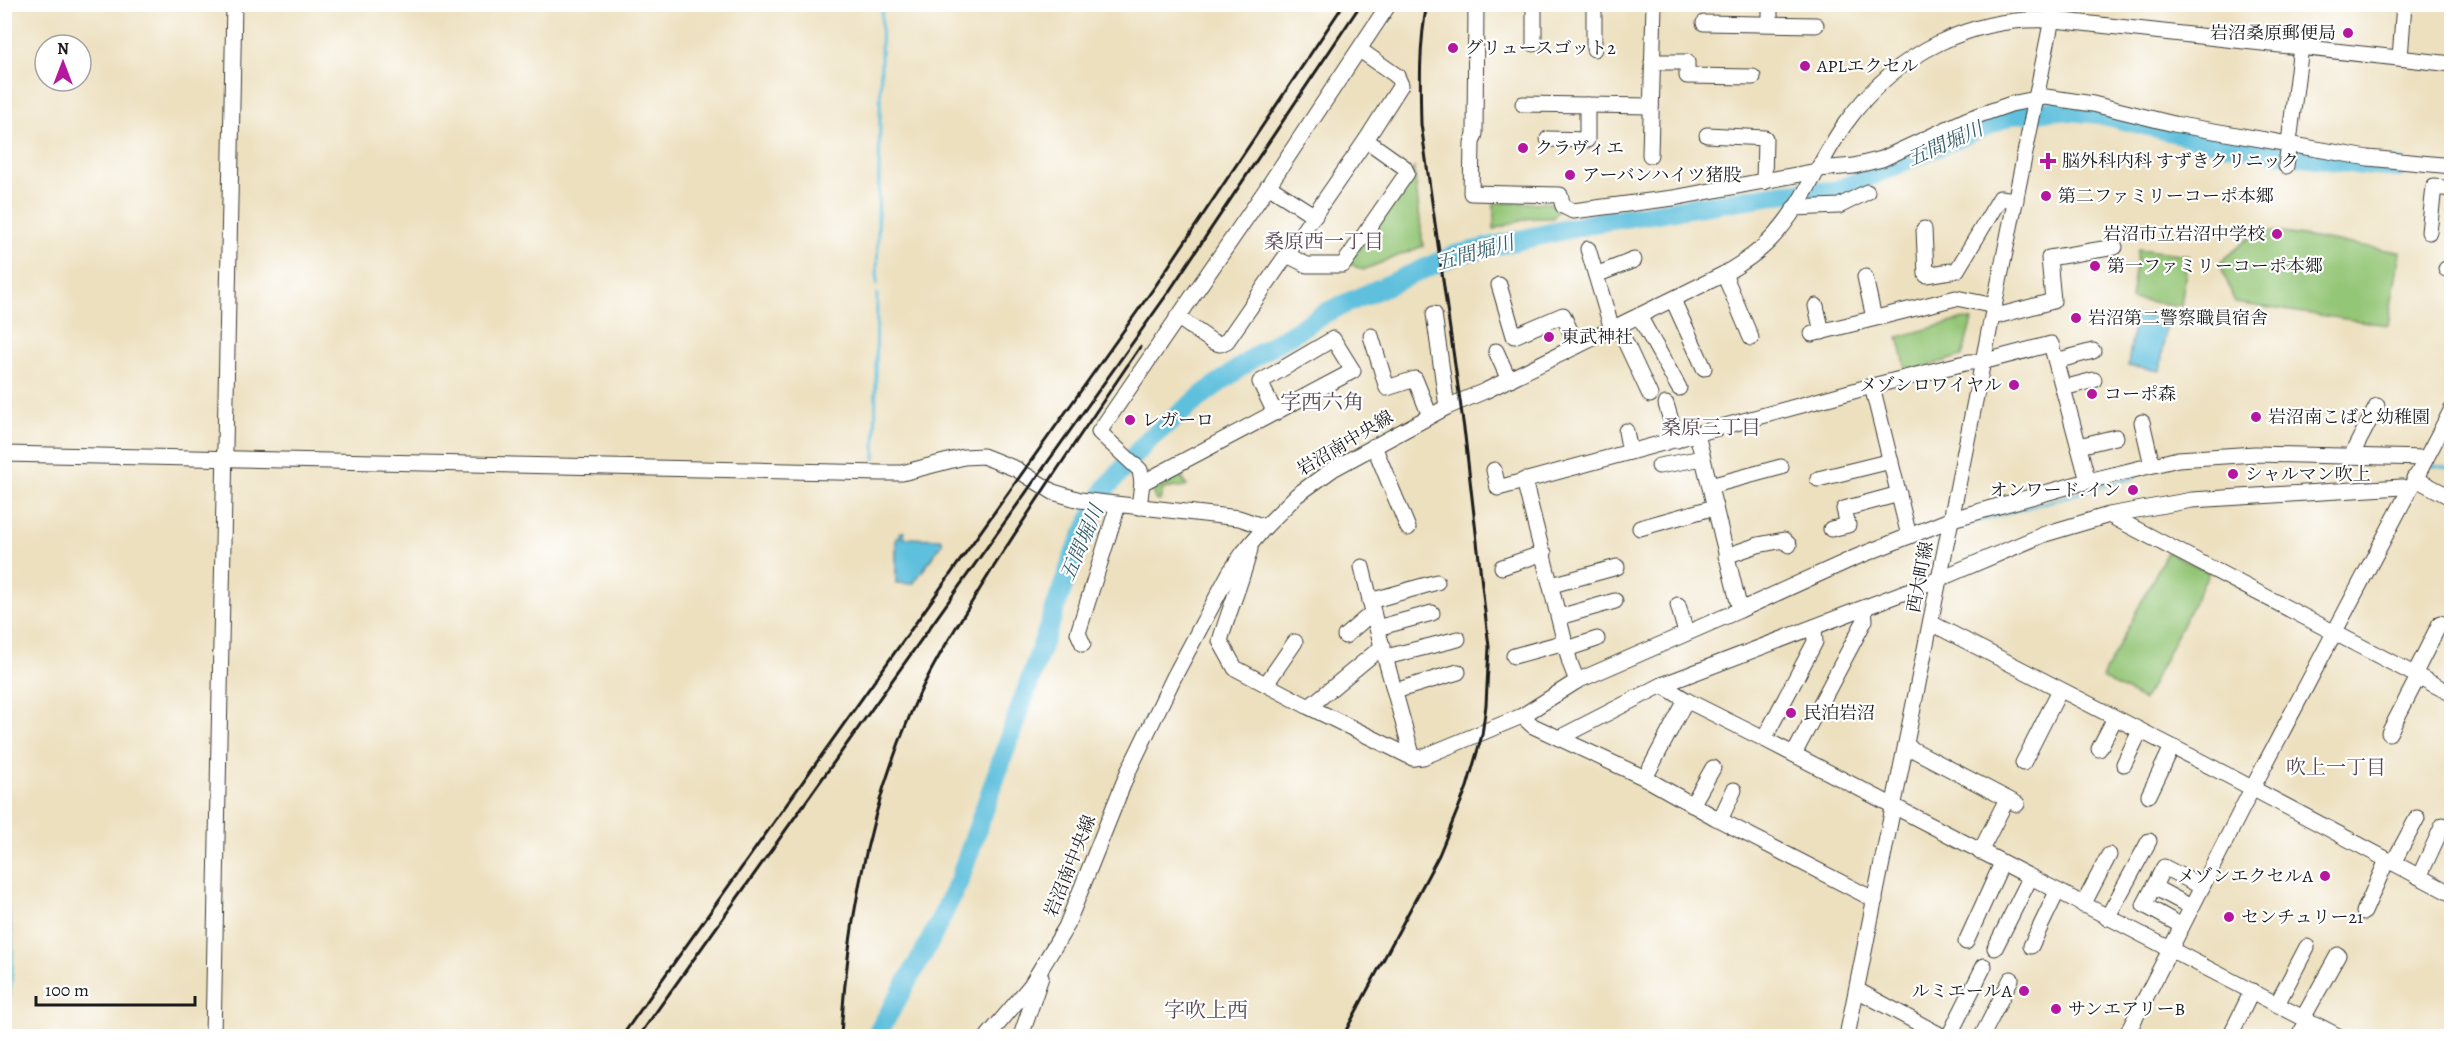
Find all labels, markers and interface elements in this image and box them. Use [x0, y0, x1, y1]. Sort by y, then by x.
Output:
place label: 岩沼桑原郵便局 [2210, 21, 2336, 45]
marker: 岩沼桑原郵便局 [2341, 26, 2355, 40]
north arrow [33, 33, 93, 93]
place label: グリュースゴット2 [1465, 36, 1616, 60]
text: N [57, 38, 69, 60]
marker: グリュースゴット2 [1446, 41, 1460, 55]
place label: APLエクセル [1816, 54, 1919, 78]
marker: APLエクセル [1798, 59, 1812, 73]
water label: 五間堀川 [1903, 115, 1989, 173]
place label: クラヴィエ [1535, 136, 1624, 160]
marker: クラヴィエ [1516, 141, 1530, 155]
place label: 脳外科内科 すずきクリニック [2062, 149, 2299, 173]
marker: 脳外科内科 すずきクリニック [2039, 152, 2057, 170]
place label: アーバンハイツ猪股 [1582, 163, 1741, 187]
marker: アーバンハイツ猪股 [1563, 168, 1577, 182]
place label: 第二ファミリーコーポ本郷 [2058, 184, 2274, 208]
marker: 第二ファミリーコーポ本郷 [2039, 189, 2053, 203]
place label: 岩沼市立岩沼中学校 [2103, 222, 2265, 246]
marker: 岩沼市立岩沼中学校 [2270, 227, 2284, 241]
district label: 桑原西一丁目 [1264, 228, 1384, 255]
water label: 五間堀川 [1433, 228, 1519, 277]
place label: 第一ファミリーコーポ本郷 [2107, 254, 2323, 278]
marker: 第一ファミリーコーポ本郷 [2088, 259, 2102, 273]
place label: 岩沼第二警察職員宿舎 [2088, 306, 2268, 330]
marker: 岩沼第二警察職員宿舎 [2069, 311, 2083, 325]
place label: 東武神社 [1561, 325, 1633, 349]
marker: 東武神社 [1542, 330, 1556, 344]
place label: メゾンロワイヤル [1859, 373, 2002, 397]
marker: メゾンロワイヤル [2007, 378, 2021, 392]
place label: コーポ森 [2104, 382, 2176, 406]
marker: コーポ森 [2085, 387, 2099, 401]
district label: 字西六角 [1280, 388, 1364, 416]
street label: 岩沼南中央線 [1293, 405, 1397, 481]
place label: 岩沼南こばと幼稚園 [2268, 405, 2430, 429]
place label: レガーロ [1142, 408, 1214, 432]
marker: 岩沼南こばと幼稚園 [2249, 410, 2263, 424]
marker: レガーロ [1123, 413, 1137, 427]
district label: 桑原三丁目 [1661, 414, 1761, 441]
place label: シャルマン吹上 [2245, 462, 2371, 486]
marker: シャルマン吹上 [2226, 467, 2240, 481]
place label: オンワード.イン [1990, 478, 2121, 502]
marker: オンワード.イン [2126, 483, 2140, 497]
water label: 五間堀川 [1054, 499, 1111, 585]
street label: 西大町線 [1901, 539, 1939, 615]
place label: 民泊岩沼 [1803, 701, 1875, 725]
marker: 民泊岩沼 [1784, 706, 1798, 720]
district label: 吹上一丁目 [2286, 754, 2386, 781]
street label: 岩沼南中央線 [1039, 811, 1101, 921]
place label: メゾンエクセルA [2177, 864, 2313, 888]
marker: メゾンエクセルA [2318, 869, 2332, 883]
place label: センチュリー21 [2241, 905, 2363, 929]
marker: センチュリー21 [2222, 910, 2236, 924]
scale bar [36, 969, 195, 1007]
text: 100 m [45, 978, 89, 1002]
place label: ルミエールA [1912, 979, 2012, 1003]
marker: ルミエールA [2017, 984, 2031, 998]
district label: 字吹上西 [1164, 996, 1248, 1024]
place label: サンエアリーB [2068, 997, 2185, 1021]
marker: サンエアリーB [2049, 1002, 2063, 1016]

